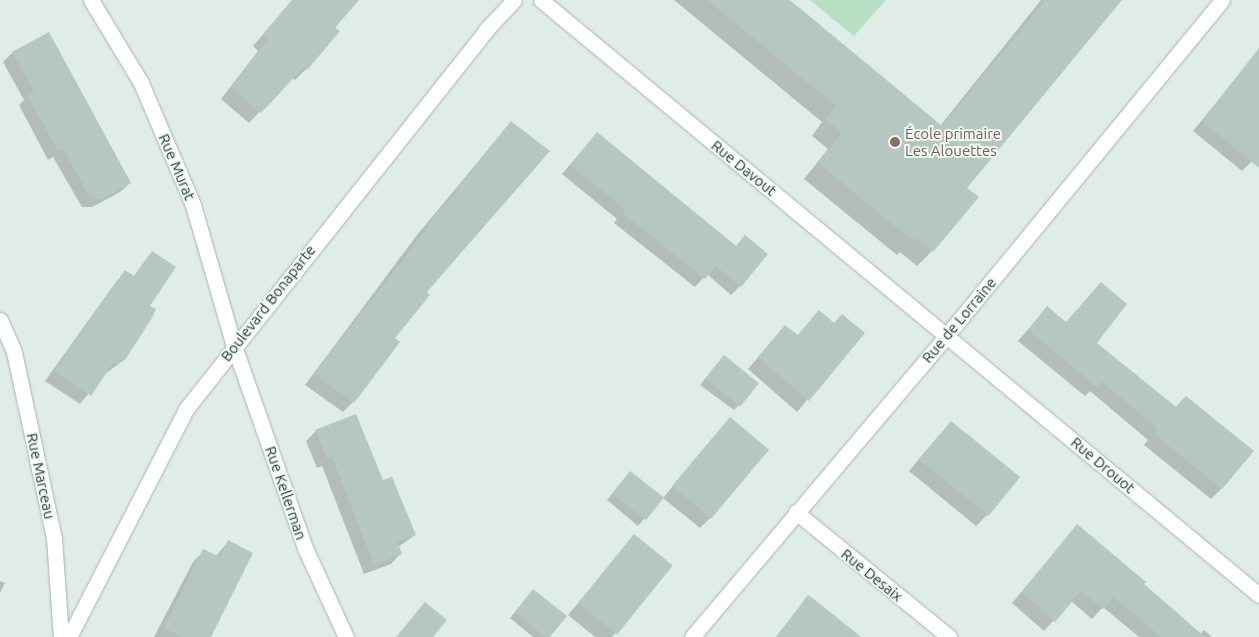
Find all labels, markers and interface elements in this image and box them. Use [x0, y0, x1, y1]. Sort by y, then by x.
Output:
place label: École primaire Les Alouettes [905, 124, 1001, 159]
street label: Rue Murat [155, 131, 199, 203]
street label: Rue Davout [708, 136, 780, 200]
marker: École primaire Les Alouettes [889, 136, 901, 148]
street label: Boulevard Bonaparte [217, 241, 319, 365]
street label: Rue de Lorraine [918, 274, 1000, 366]
street label: Rue Marceau [23, 431, 59, 521]
street label: Rue Drouot [1067, 433, 1139, 497]
street label: Rue Kellerman [262, 444, 310, 542]
street label: Rue Desaix [838, 545, 906, 605]

